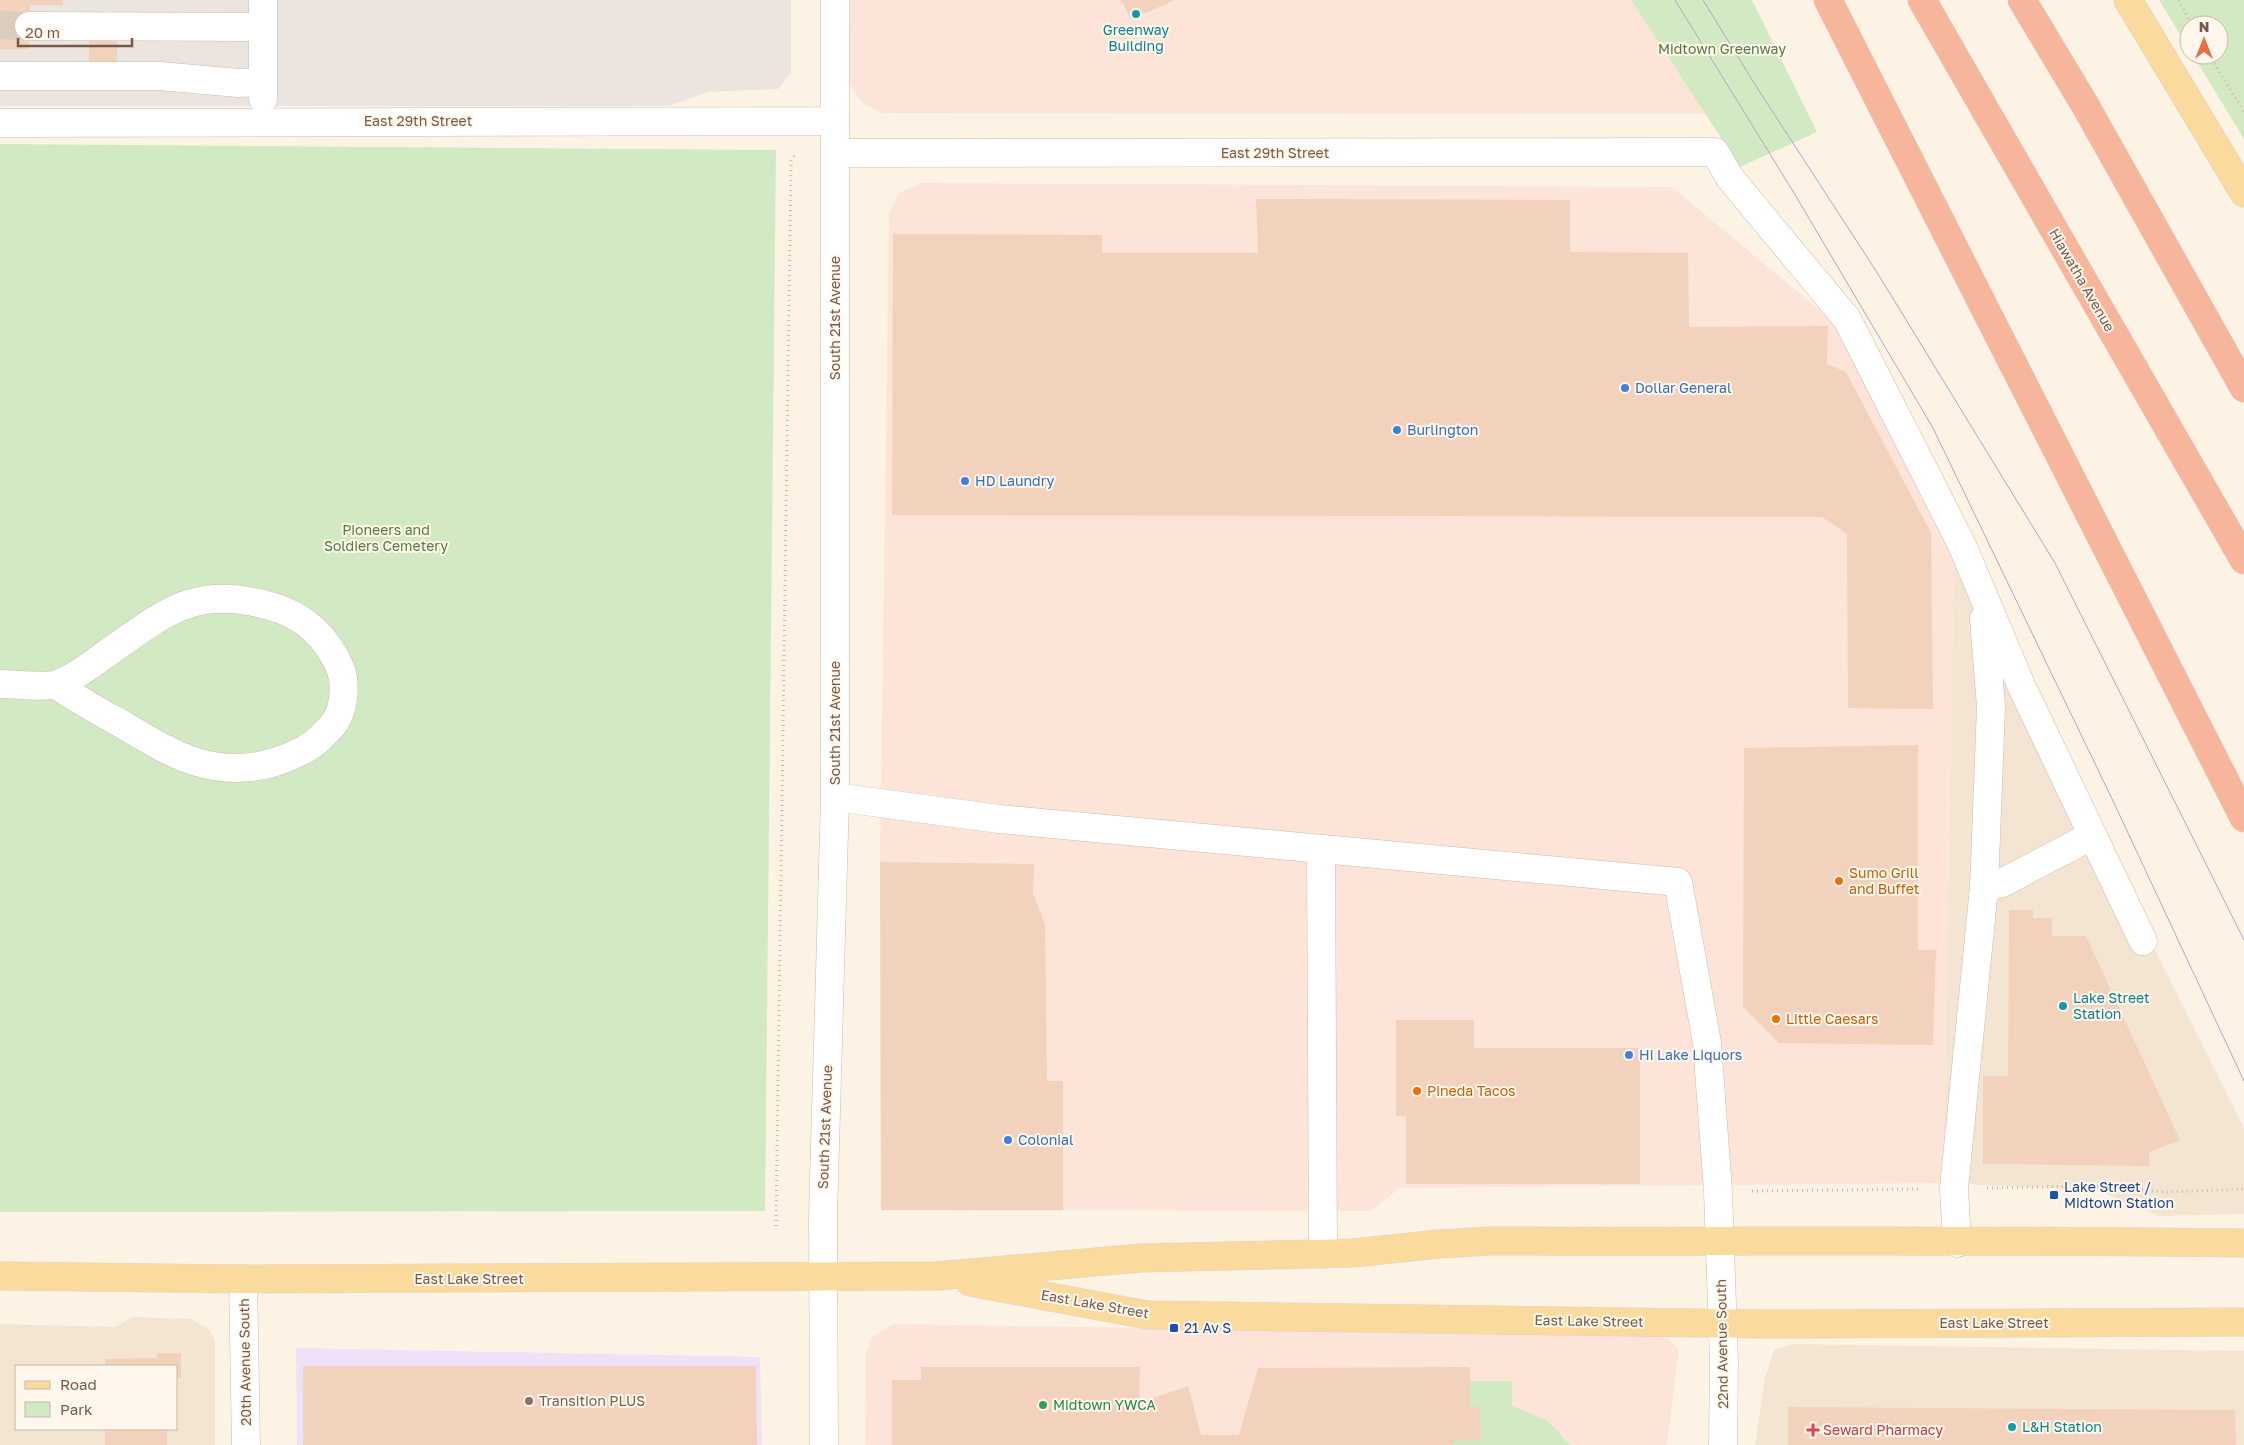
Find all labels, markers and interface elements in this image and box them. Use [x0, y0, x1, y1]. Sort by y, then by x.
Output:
marker: Greenway Building [1130, 8, 1142, 20]
scale bar [18, 15, 131, 47]
north arrow [2179, 15, 2229, 65]
text: N [2199, 18, 2209, 35]
place label: Greenway Building [1103, 21, 1169, 54]
text: 20 m [25, 23, 60, 41]
park label: Midtown Greenway [1658, 40, 1786, 57]
street label: East 29th Street [364, 112, 472, 129]
street label: East 29th Street [1221, 144, 1329, 161]
street label: Hiawatha Avenue [2046, 225, 2119, 334]
street label: South 21st Avenue [826, 256, 843, 380]
place label: Dollar General [1635, 379, 1731, 396]
marker: Dollar General [1619, 382, 1631, 394]
place label: Burlington [1407, 421, 1478, 438]
marker: Burlington [1391, 424, 1403, 436]
place label: HD Laundry [975, 472, 1055, 489]
marker: HD Laundry [959, 475, 971, 487]
park label: Pioneers and Soldiers Cemetery [324, 521, 448, 554]
street label: South 21st Avenue [826, 661, 843, 785]
place label: Sumo Grill and Buffet [1849, 864, 1919, 897]
marker: Sumo Grill and Buffet [1833, 875, 1845, 887]
place label: Lake Street Station [2073, 989, 2150, 1022]
marker: Lake Street Station [2057, 1000, 2069, 1012]
place label: Little Caesars [1786, 1010, 1879, 1027]
marker: Little Caesars [1770, 1013, 1782, 1025]
place label: Hi Lake Liquors [1639, 1046, 1742, 1063]
marker: Hi Lake Liquors [1623, 1049, 1635, 1061]
street label: South 21st Avenue [814, 1065, 835, 1189]
place label: Pineda Tacos [1427, 1082, 1515, 1099]
marker: Pineda Tacos [1411, 1085, 1423, 1097]
place label: Colonial [1018, 1131, 1073, 1148]
marker: Colonial [1002, 1134, 1014, 1146]
place label: Lake Street / Midtown Station [2064, 1178, 2174, 1211]
marker: Lake Street / Midtown Station [2048, 1189, 2060, 1201]
street label: East Lake Street [414, 1270, 524, 1287]
street label: 22nd Avenue South [1712, 1279, 1731, 1409]
street label: East Lake Street [1040, 1286, 1151, 1321]
street label: 20th Avenue South [235, 1298, 254, 1426]
street label: East Lake Street [1534, 1311, 1644, 1330]
street label: East Lake Street [1939, 1314, 2049, 1331]
place label: 21 Av S [1184, 1319, 1231, 1336]
marker: 21 Av S [1168, 1322, 1180, 1334]
legend [15, 1365, 178, 1430]
text: Road [60, 1375, 97, 1393]
place label: Transition PLUS [539, 1392, 645, 1409]
marker: Transition PLUS [523, 1395, 535, 1407]
place label: Midtown YWCA [1053, 1396, 1156, 1413]
marker: Midtown YWCA [1037, 1399, 1049, 1411]
text: Park [60, 1400, 93, 1418]
place label: L&H Station [2022, 1418, 2102, 1435]
place label: Seward Pharmacy [1823, 1421, 1943, 1438]
marker: L&H Station [2006, 1421, 2018, 1433]
marker: Seward Pharmacy [1807, 1424, 1819, 1436]

